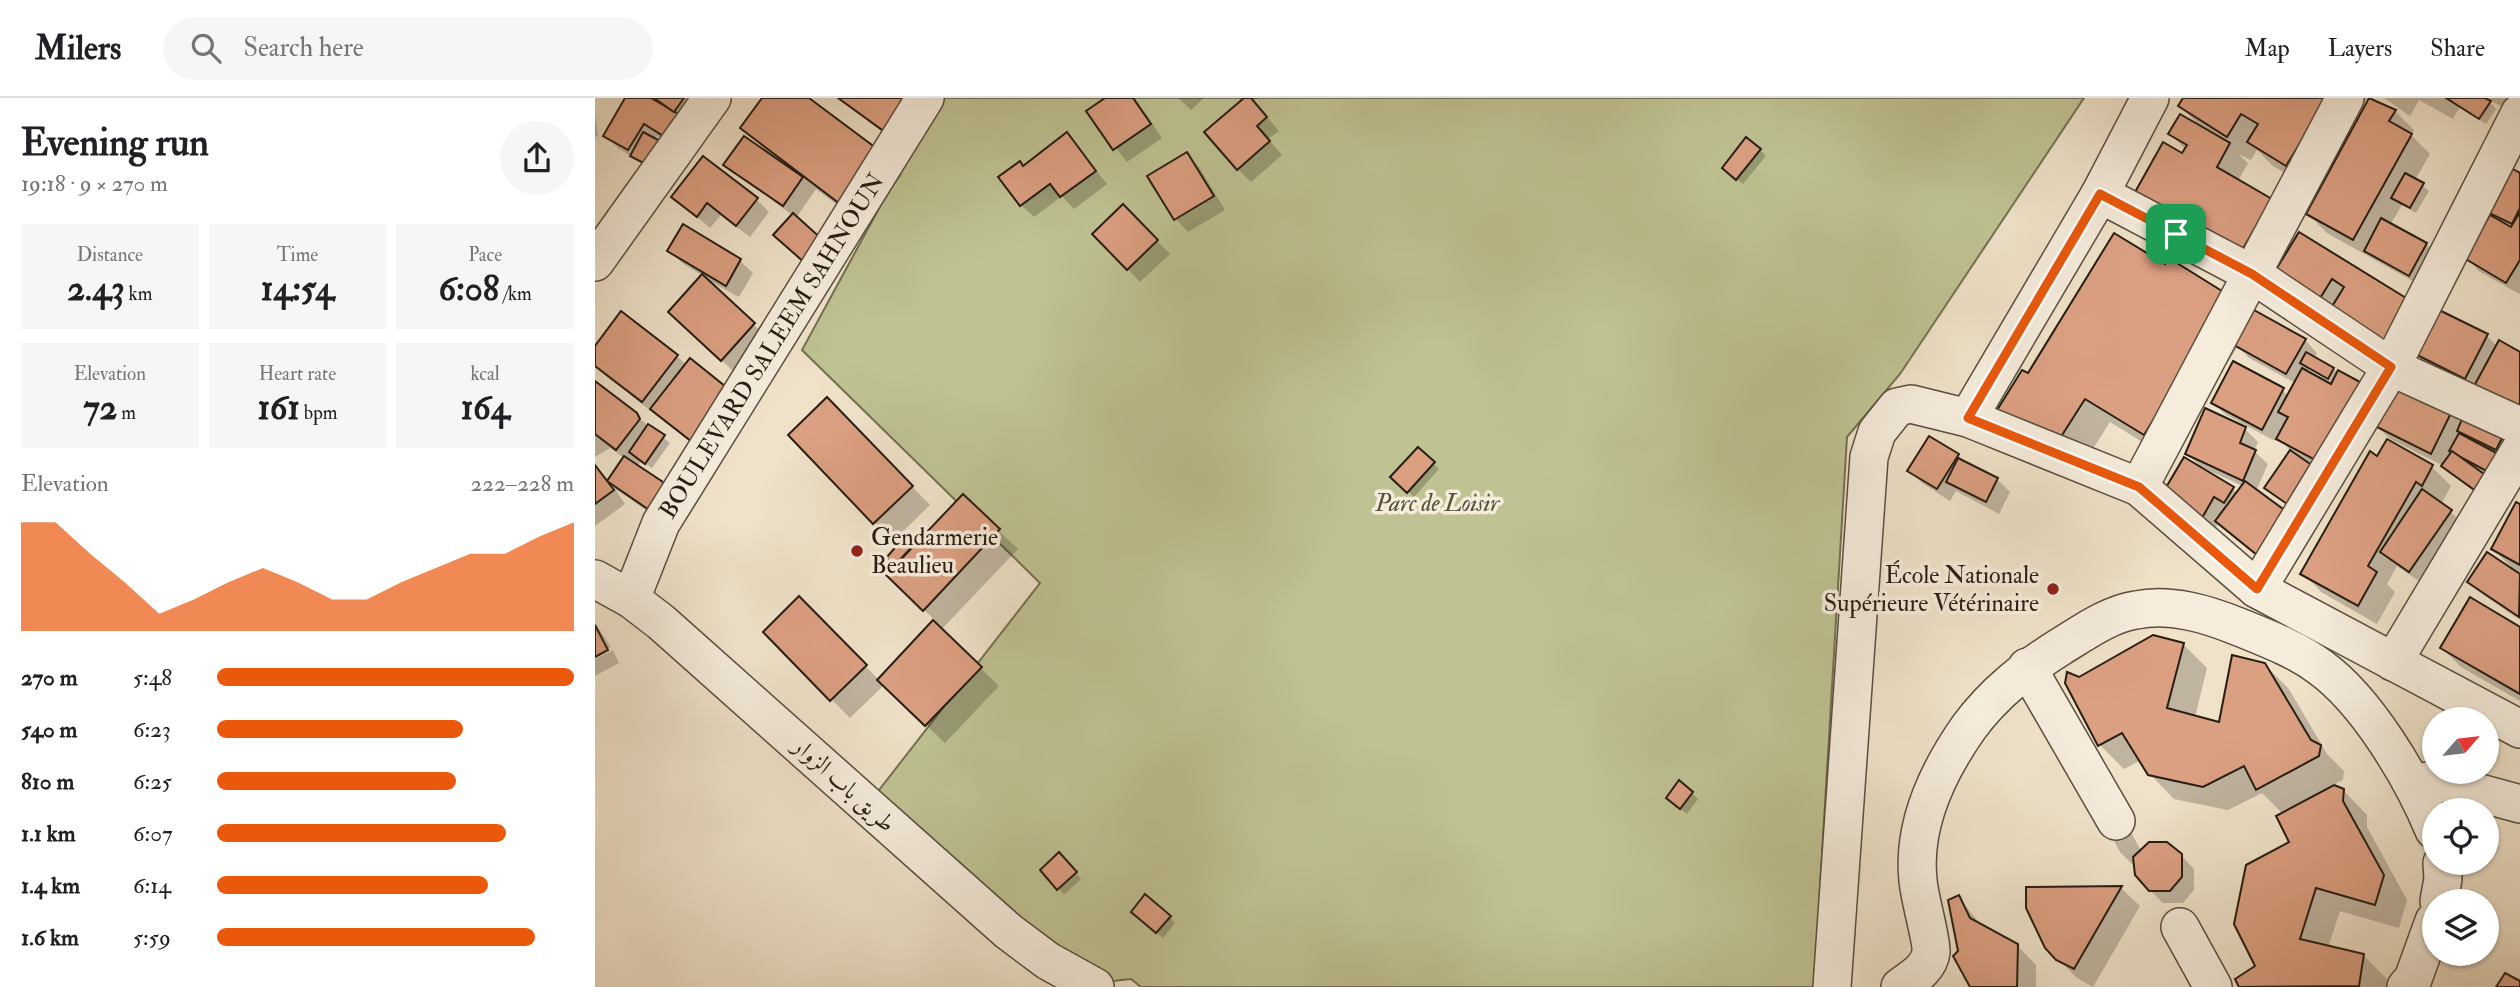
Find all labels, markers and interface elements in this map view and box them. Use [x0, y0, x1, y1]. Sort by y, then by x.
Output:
search box [163, 17, 653, 80]
text: Milers [35, 28, 121, 69]
icon: search [187, 29, 225, 67]
text: Search here [243, 32, 364, 64]
text: Map [2245, 33, 2290, 64]
text: Layers [2328, 33, 2392, 64]
text: Share [2430, 33, 2485, 64]
text: Evening run [21, 119, 209, 167]
button: share [500, 121, 574, 195]
street label: BOULEVARD SALEEM SAHNOUN [652, 167, 892, 525]
text: 19:18 · 9 × 270 m [21, 169, 168, 198]
pin [2146, 204, 2206, 264]
icon: arrive [2157, 215, 2195, 253]
text: Distance [77, 243, 143, 267]
text: Time [277, 243, 318, 267]
text: Pace [468, 243, 502, 267]
text: 2.43 [67, 267, 125, 311]
text: 14:54 [261, 267, 334, 311]
text: 6:08 [438, 267, 499, 311]
text: km [125, 282, 152, 306]
text: /km [499, 282, 532, 306]
text: Elevation [74, 362, 146, 386]
text: Heart rate [259, 362, 336, 386]
text: kcal [471, 362, 500, 386]
text: 72 [84, 386, 117, 430]
text: 161 [257, 386, 300, 430]
text: 164 [461, 386, 510, 430]
text: m [117, 401, 136, 425]
text: bpm [300, 401, 338, 425]
text: Elevation [21, 469, 109, 498]
text: 222–228 m [471, 469, 574, 498]
park label: Parc de Loisir [1374, 488, 1500, 519]
place label: Gendarmerie Beaulieu [871, 522, 998, 581]
marker: Gendarmerie Beaulieu [849, 543, 865, 559]
place label: École Nationale Supérieure Vétérinaire [1824, 559, 2039, 619]
marker: École Nationale Supérieure Vétérinaire [2045, 581, 2061, 597]
text: 270 m [21, 663, 78, 692]
text: 5:48 [133, 663, 172, 692]
north arrow [2422, 707, 2499, 784]
map controls [2422, 707, 2499, 966]
text: 540 m [21, 715, 77, 744]
text: 6:23 [133, 715, 171, 744]
street label: طريق باب الزوار [785, 729, 902, 839]
text: 810 m [21, 767, 74, 796]
text: 6:25 [133, 767, 172, 796]
button: locate [2422, 798, 2499, 875]
text: 1.1 km [21, 819, 76, 848]
text: 6:07 [133, 819, 173, 848]
text: 1.4 km [21, 871, 80, 900]
text: 6:14 [133, 871, 171, 900]
button: layers [2422, 889, 2499, 966]
text: 1.6 km [21, 923, 79, 952]
text: 5:59 [133, 923, 171, 952]

